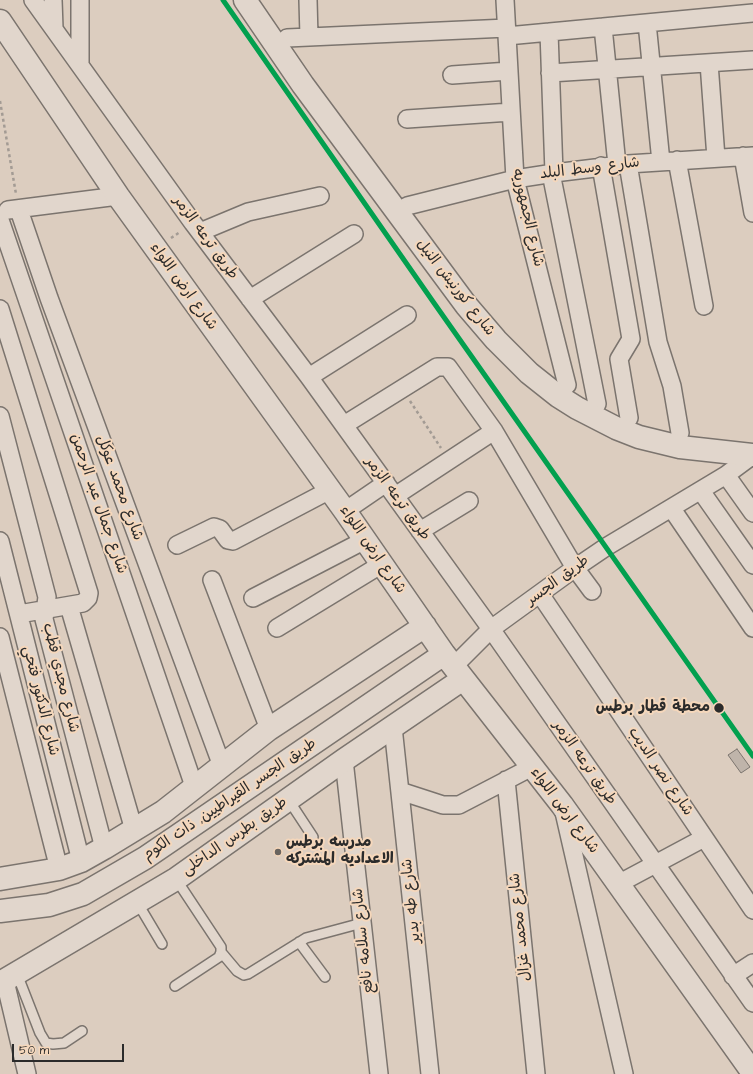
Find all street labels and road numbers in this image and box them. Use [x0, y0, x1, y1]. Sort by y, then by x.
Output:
street label: شارع وسط البلد [539, 154, 641, 184]
street label: شارع الجمهوريه [507, 167, 547, 269]
street label: طريق ترعه الزمر [169, 193, 241, 283]
street label: شارع كورنيش النيل [412, 236, 498, 340]
street label: شارع ارض اللواء [145, 240, 221, 334]
street label: شارع جمال عبد الرحمن [66, 432, 130, 576]
street label: شارع محمد عوكل [92, 433, 146, 543]
street label: طريق ترعه الزمر [361, 454, 433, 544]
street label: شارع ارض اللواء [335, 503, 409, 597]
street label: طريق الجسر [523, 552, 593, 610]
street label: شارع مجدي قطب [38, 621, 82, 735]
street label: شارع الدكتور فتحي [18, 644, 62, 758]
street label: طريق ترعه الزمر [548, 717, 620, 809]
street label: شارع نصر الديب [624, 724, 696, 820]
street label: طريق الجسر القيراطيين, ذات الكوم [140, 735, 320, 865]
street label: شارع ارض اللواء [526, 764, 602, 858]
street label: طريق بطرس الداخلى [179, 794, 291, 880]
street label: شارع طه بدير [399, 858, 425, 944]
street label: شارع محمد غزال [506, 872, 536, 982]
street label: شارع سلامه نافع [350, 887, 378, 995]

